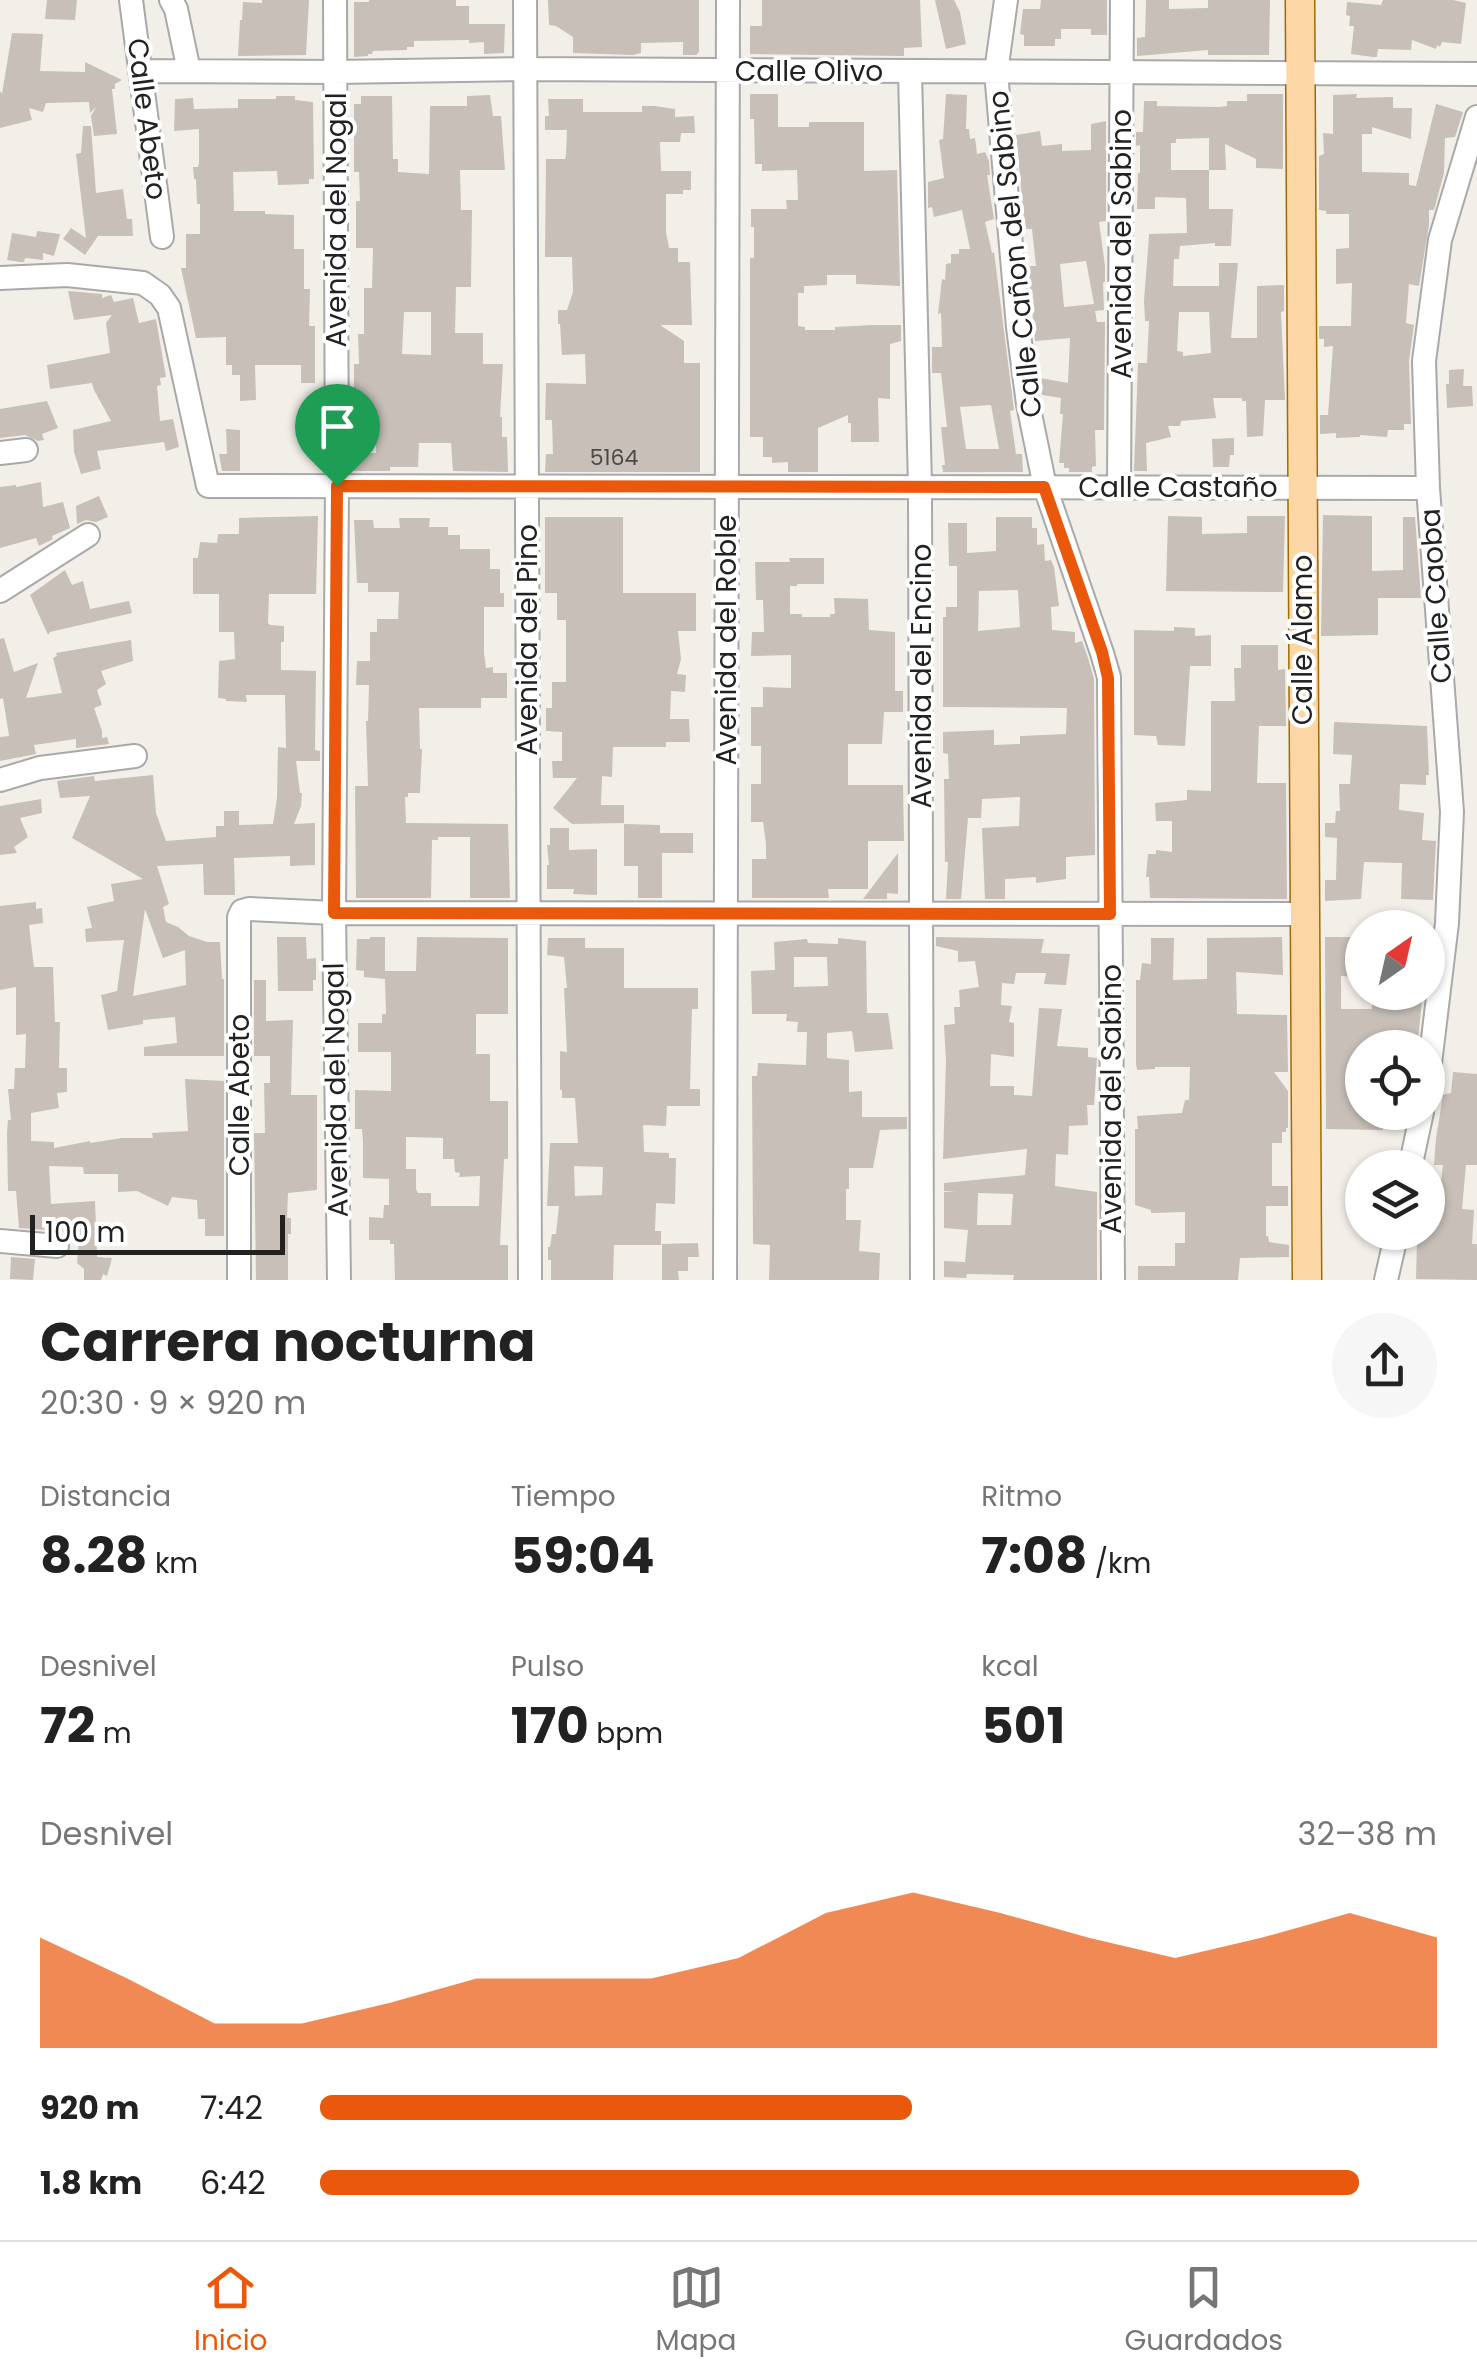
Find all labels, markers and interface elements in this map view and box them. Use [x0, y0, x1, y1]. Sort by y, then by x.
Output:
street label: Calle Abeto [118, 36, 176, 202]
street label: Calle Olivo [735, 52, 883, 91]
street label: Calle Cañon del Sabino [978, 89, 1052, 419]
street label: Avenida del Nogal [317, 92, 356, 348]
street label: Avenida del Sabino [1102, 109, 1141, 379]
pin [295, 384, 380, 487]
icon: arrive [310, 399, 365, 454]
house number: 5164 [590, 442, 638, 473]
street label: Calle Castaño [1078, 468, 1278, 507]
street label: Calle Caoba [1410, 507, 1462, 685]
street label: Avenida del Roble [707, 515, 746, 765]
street label: Avenida del Pino [508, 524, 547, 756]
street label: Avenida del Encino [902, 544, 941, 808]
street label: Calle Álamo [1283, 555, 1322, 725]
north arrow [1345, 910, 1445, 1010]
map controls [1345, 910, 1445, 1250]
street label: Avenida del Nogal [314, 962, 358, 1218]
street label: Avenida del Sabino [1092, 964, 1131, 1234]
street label: Calle Abeto [220, 1014, 259, 1176]
button: locate [1345, 1030, 1445, 1130]
button: layers [1345, 1150, 1445, 1250]
scale bar [30, 1210, 285, 1254]
text: 100 m [45, 1213, 125, 1252]
text: Carrera nocturna [40, 1303, 536, 1380]
button: share [1332, 1313, 1437, 1418]
text: 20:30 · 9 × 920 m [40, 1380, 306, 1425]
text: Distancia [40, 1477, 171, 1516]
text: Tiempo [511, 1477, 616, 1516]
text: Ritmo [981, 1477, 1062, 1516]
text: 8.28 [40, 1520, 147, 1591]
text: 59:04 [511, 1520, 655, 1591]
text: 7:08 [981, 1520, 1087, 1591]
text: km [147, 1544, 198, 1583]
text: /km [1087, 1544, 1151, 1583]
text: Desnivel [40, 1647, 157, 1686]
text: Pulso [511, 1647, 584, 1686]
text: kcal [981, 1647, 1039, 1686]
text: 72 [40, 1690, 95, 1761]
text: 170 [511, 1690, 589, 1761]
text: 501 [981, 1690, 1065, 1761]
text: m [95, 1714, 132, 1753]
text: bpm [589, 1714, 663, 1753]
text: Desnivel [40, 1811, 173, 1856]
text: 32–38 m [1298, 1811, 1437, 1856]
text: 920 m [40, 2085, 140, 2130]
text: 7:42 [200, 2085, 263, 2130]
text: 1.8 km [40, 2160, 142, 2205]
text: 6:42 [200, 2160, 266, 2205]
tab: Inicio [194, 2260, 268, 2362]
tab: Mapa [656, 2260, 736, 2362]
tab: Guardados [1125, 2260, 1283, 2362]

